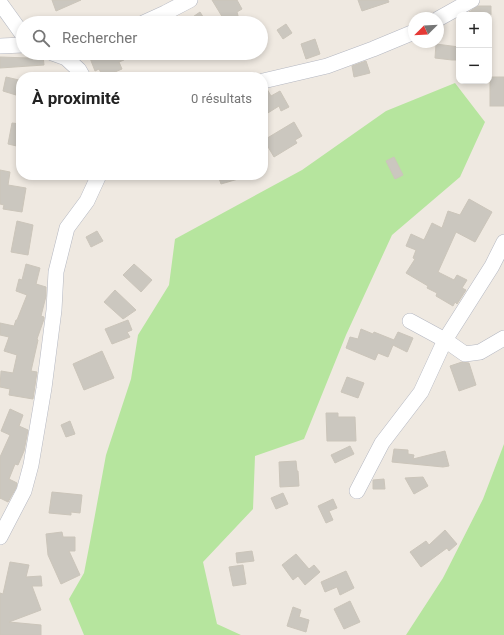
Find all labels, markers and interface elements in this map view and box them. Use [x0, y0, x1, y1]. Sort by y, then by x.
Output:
north arrow [408, 12, 444, 48]
map controls [456, 12, 492, 84]
button: + [456, 12, 492, 48]
search box [16, 16, 268, 60]
icon: search [30, 27, 52, 49]
text: Rechercher [62, 29, 137, 47]
button: − [456, 48, 492, 84]
text: À proximité [32, 88, 120, 108]
text: 0 résultats [191, 91, 252, 106]

